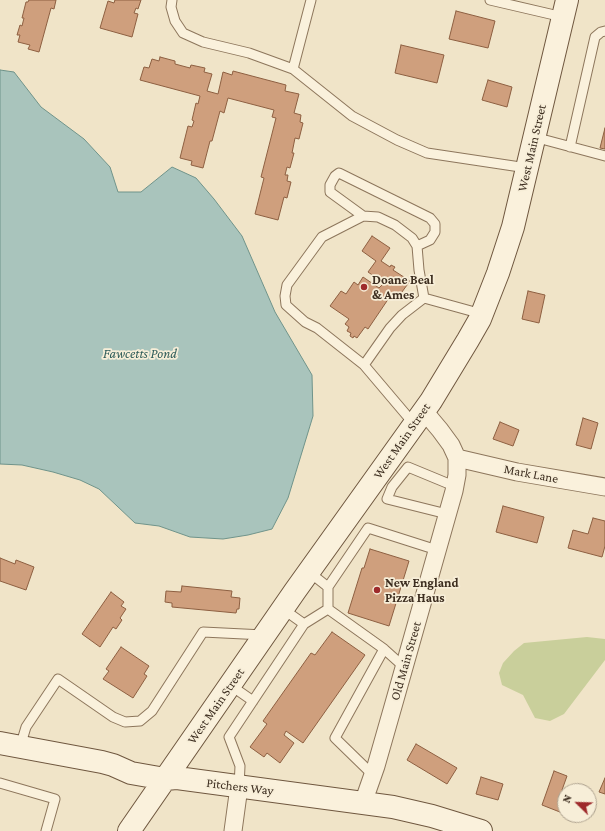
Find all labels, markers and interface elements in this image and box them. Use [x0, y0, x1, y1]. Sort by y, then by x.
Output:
street label: West Main Street [514, 103, 550, 193]
place label: Doane Beal & Ames [372, 272, 434, 303]
marker: Doane Beal & Ames [359, 282, 369, 292]
water label: Fawcetts Pond [103, 346, 177, 362]
street label: West Main Street [370, 400, 434, 482]
street label: Mark Lane [502, 461, 560, 487]
place label: New England Pizza Haus [385, 575, 459, 606]
marker: New England Pizza Haus [372, 585, 382, 595]
street label: Old Main Street [387, 620, 425, 702]
street label: West Main Street [184, 665, 248, 747]
street label: Pitchers Way [206, 775, 274, 799]
north arrow [557, 783, 597, 823]
text: N [560, 793, 574, 804]

